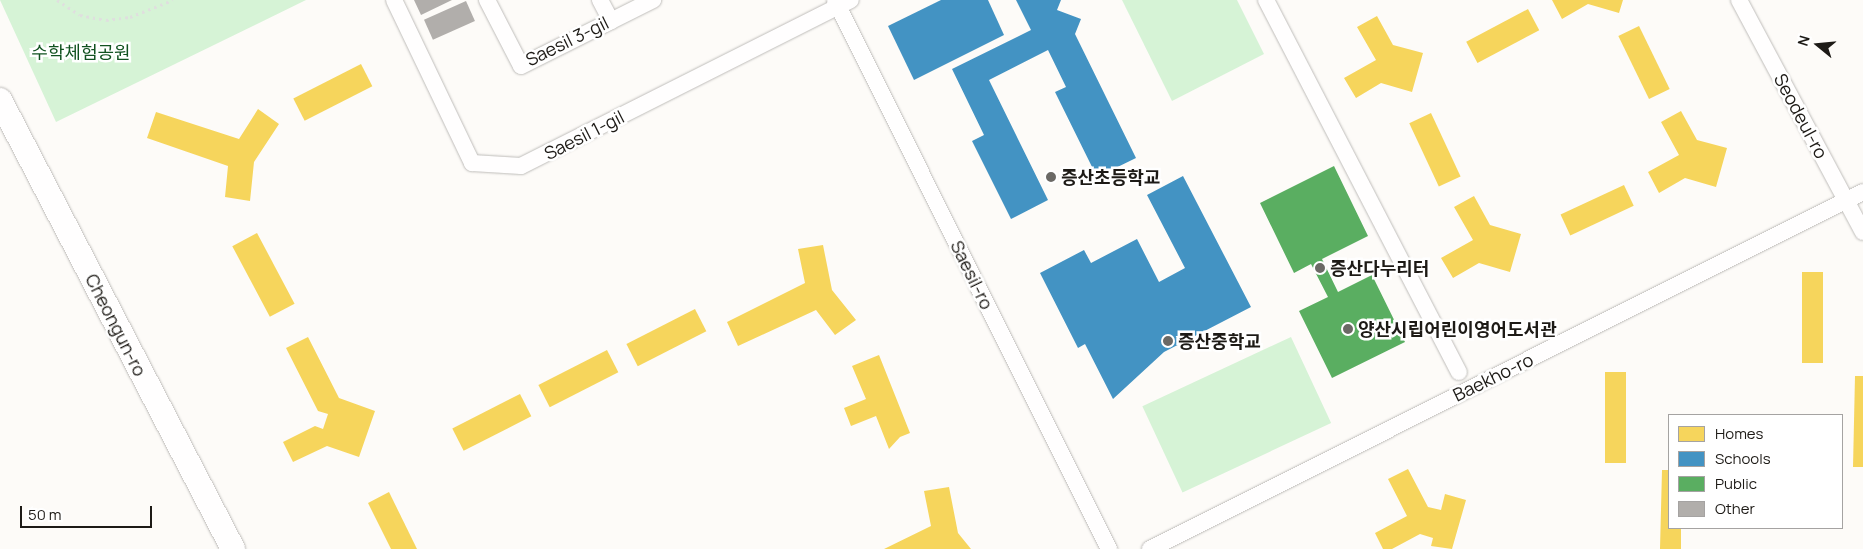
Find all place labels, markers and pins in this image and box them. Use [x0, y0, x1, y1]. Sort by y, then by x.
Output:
place label: 증산초등학교 [1061, 166, 1160, 188]
marker: 증산초등학교 [1045, 171, 1057, 183]
place label: 증산다누리터 [1330, 257, 1429, 279]
marker: 증산다누리터 [1314, 262, 1326, 274]
place label: 양산시립어린이영어도서관 [1358, 318, 1557, 340]
marker: 양산시립어린이영어도서관 [1342, 323, 1354, 335]
place label: 증산중학교 [1178, 330, 1261, 352]
marker: 증산중학교 [1162, 335, 1174, 347]

